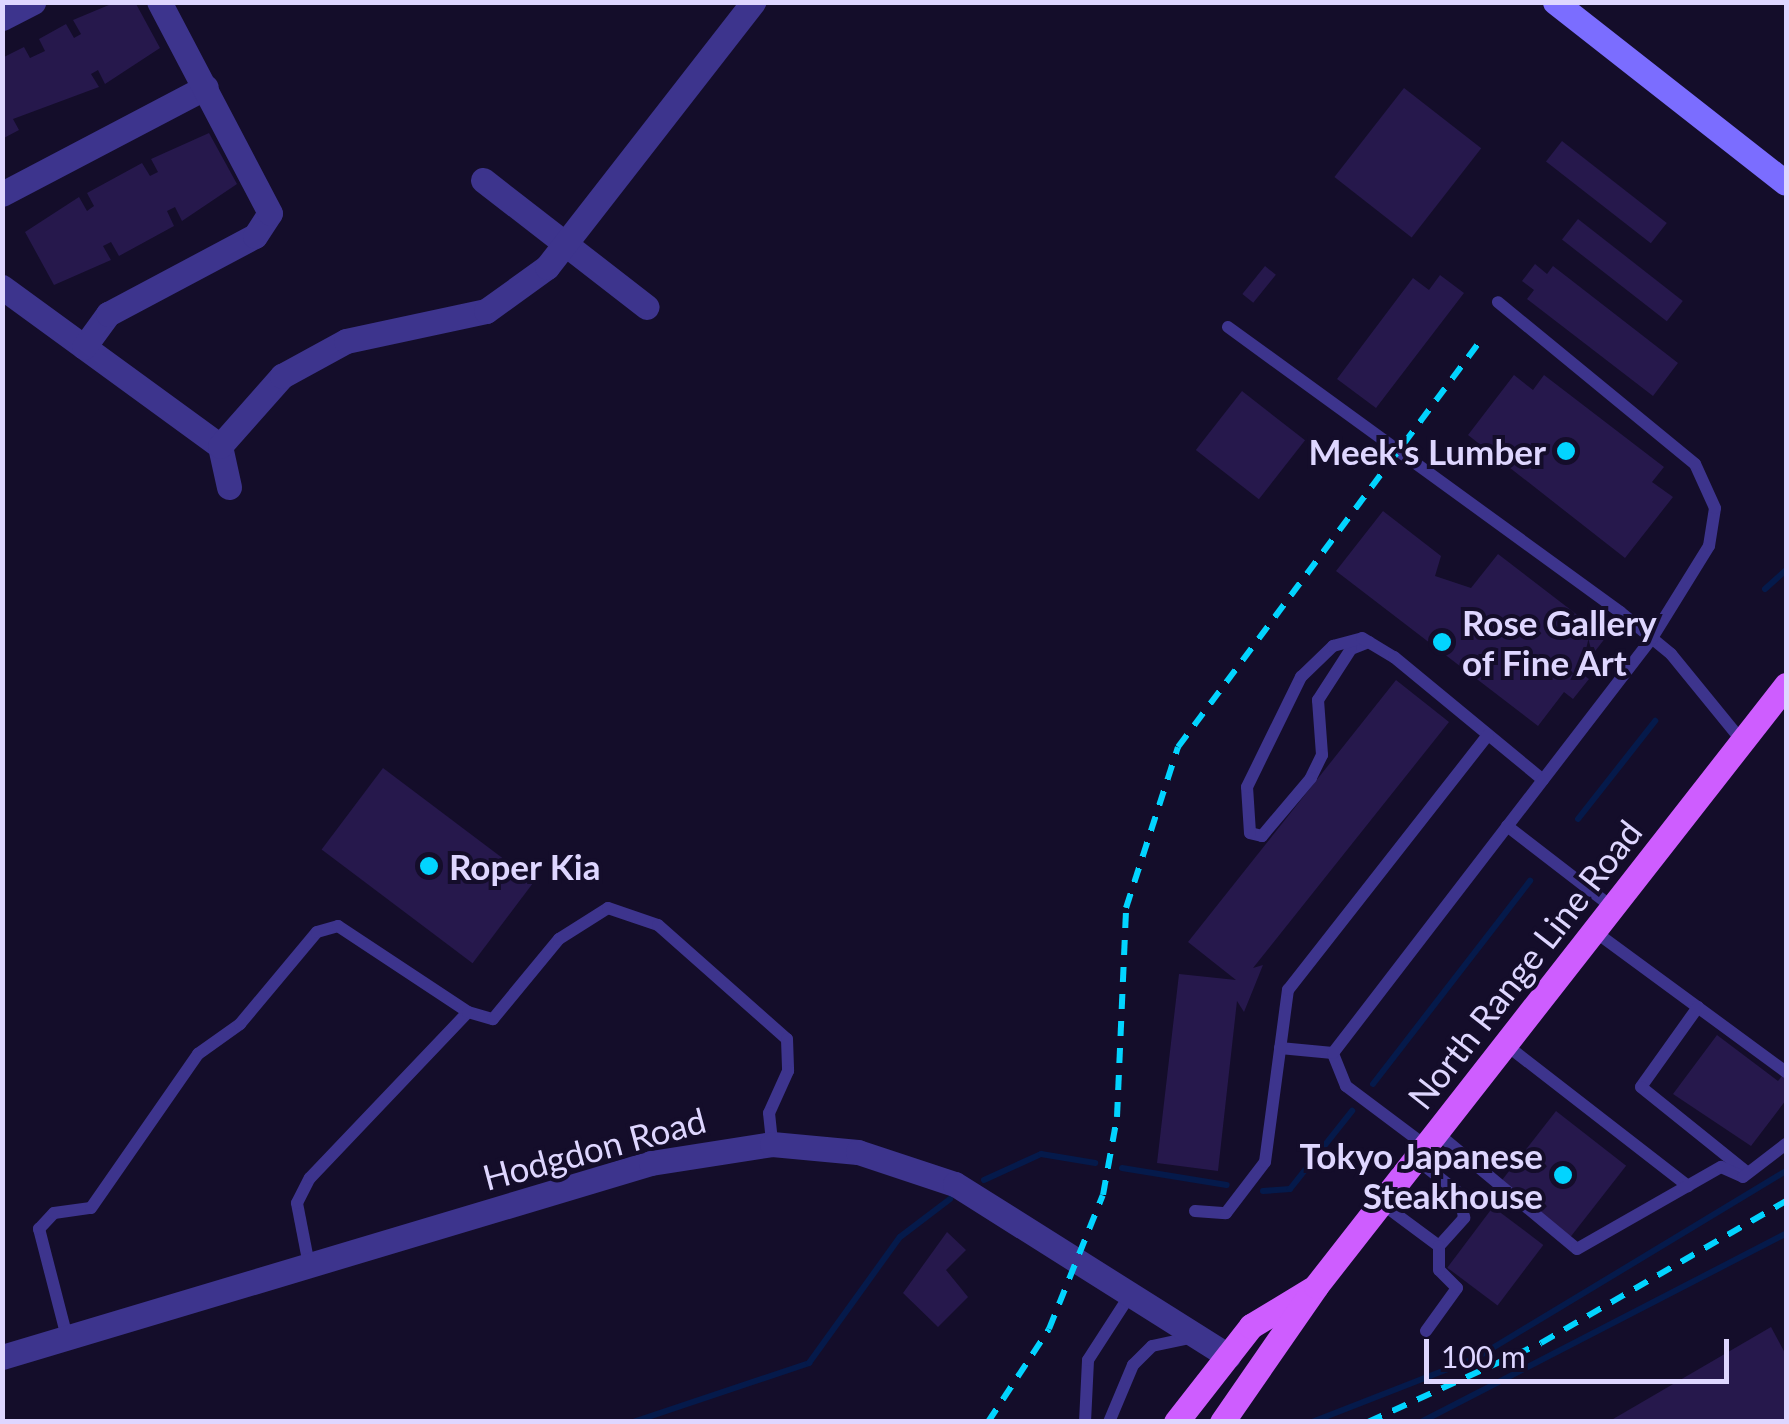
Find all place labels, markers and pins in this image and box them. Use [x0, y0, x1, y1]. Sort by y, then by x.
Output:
place label: Meek's Lumber [1308, 430, 1546, 472]
marker: Meek's Lumber [1555, 440, 1577, 462]
place label: Rose Gallery of Fine Art [1462, 601, 1657, 683]
marker: Rose Gallery of Fine Art [1431, 631, 1453, 653]
place label: Roper Kia [449, 845, 601, 887]
marker: Roper Kia [418, 855, 440, 877]
place label: Tokyo Japanese Steakhouse [1299, 1134, 1543, 1216]
marker: Tokyo Japanese Steakhouse [1552, 1164, 1574, 1186]

